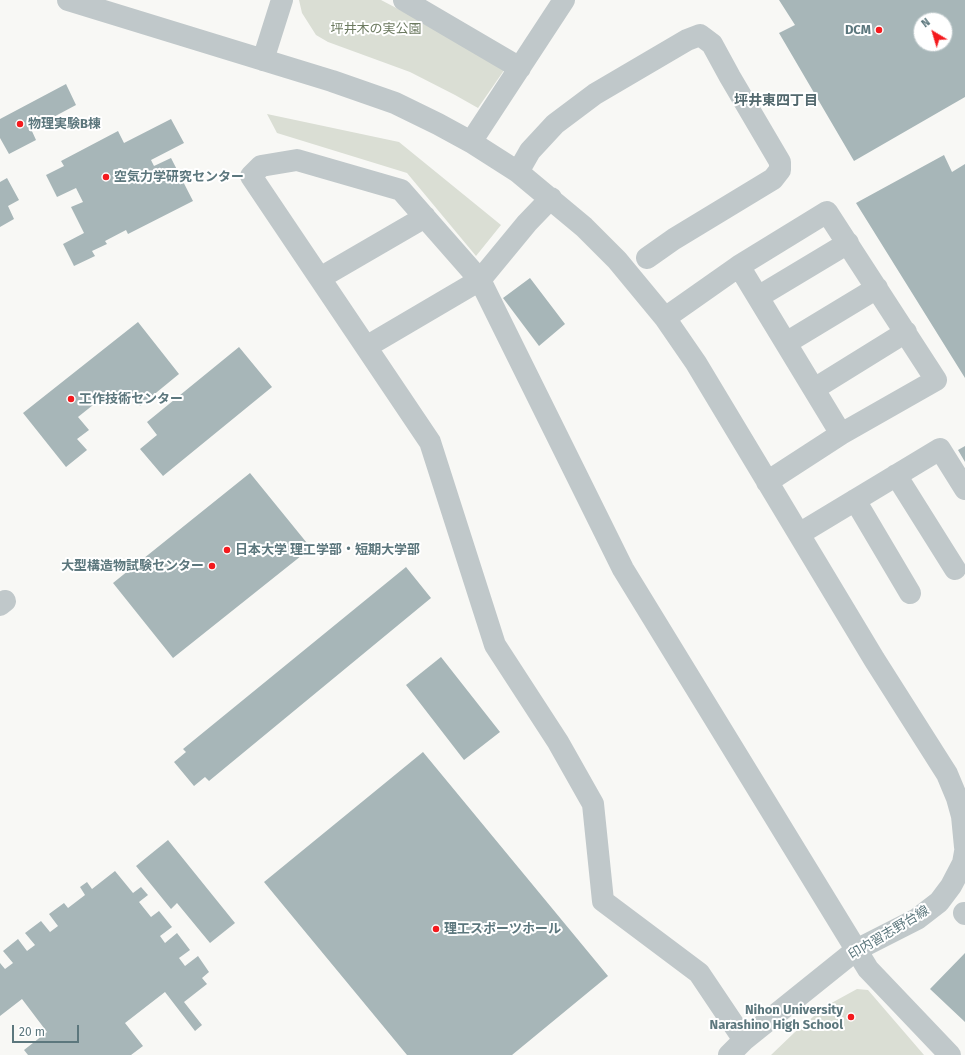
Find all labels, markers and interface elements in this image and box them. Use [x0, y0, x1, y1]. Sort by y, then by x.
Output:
north arrow [913, 12, 953, 52]
text: N [919, 16, 933, 30]
park label: 坪井木の実公園 [331, 21, 421, 37]
place label: DCM [845, 22, 871, 38]
marker: DCM [874, 25, 884, 35]
district label: 坪井東四丁目 [734, 93, 818, 109]
place label: 物理実験B棟 [28, 116, 101, 132]
marker: 物理実験B棟 [15, 119, 25, 129]
place label: 空気力学研究センター [114, 169, 244, 185]
marker: 空気力学研究センター [101, 172, 111, 182]
place label: 工作技術センター [79, 391, 183, 407]
marker: 工作技術センター [66, 394, 76, 404]
place label: 日本大学 理工学部・短期大学部 [235, 542, 420, 558]
marker: 日本大学 理工学部・短期大学部 [222, 545, 232, 555]
place label: 大型構造物試験センター [61, 558, 204, 574]
marker: 大型構造物試験センター [207, 561, 217, 571]
street label: 印内習志野台線 [846, 903, 932, 963]
place label: 理工スポーツホール [444, 921, 561, 937]
marker: 理工スポーツホール [431, 924, 441, 934]
place label: Nihon University Narashino High School [710, 1002, 843, 1033]
marker: Nihon University Narashino High School [846, 1012, 856, 1022]
scale bar [14, 1017, 81, 1043]
text: 20 m [19, 1025, 45, 1039]

